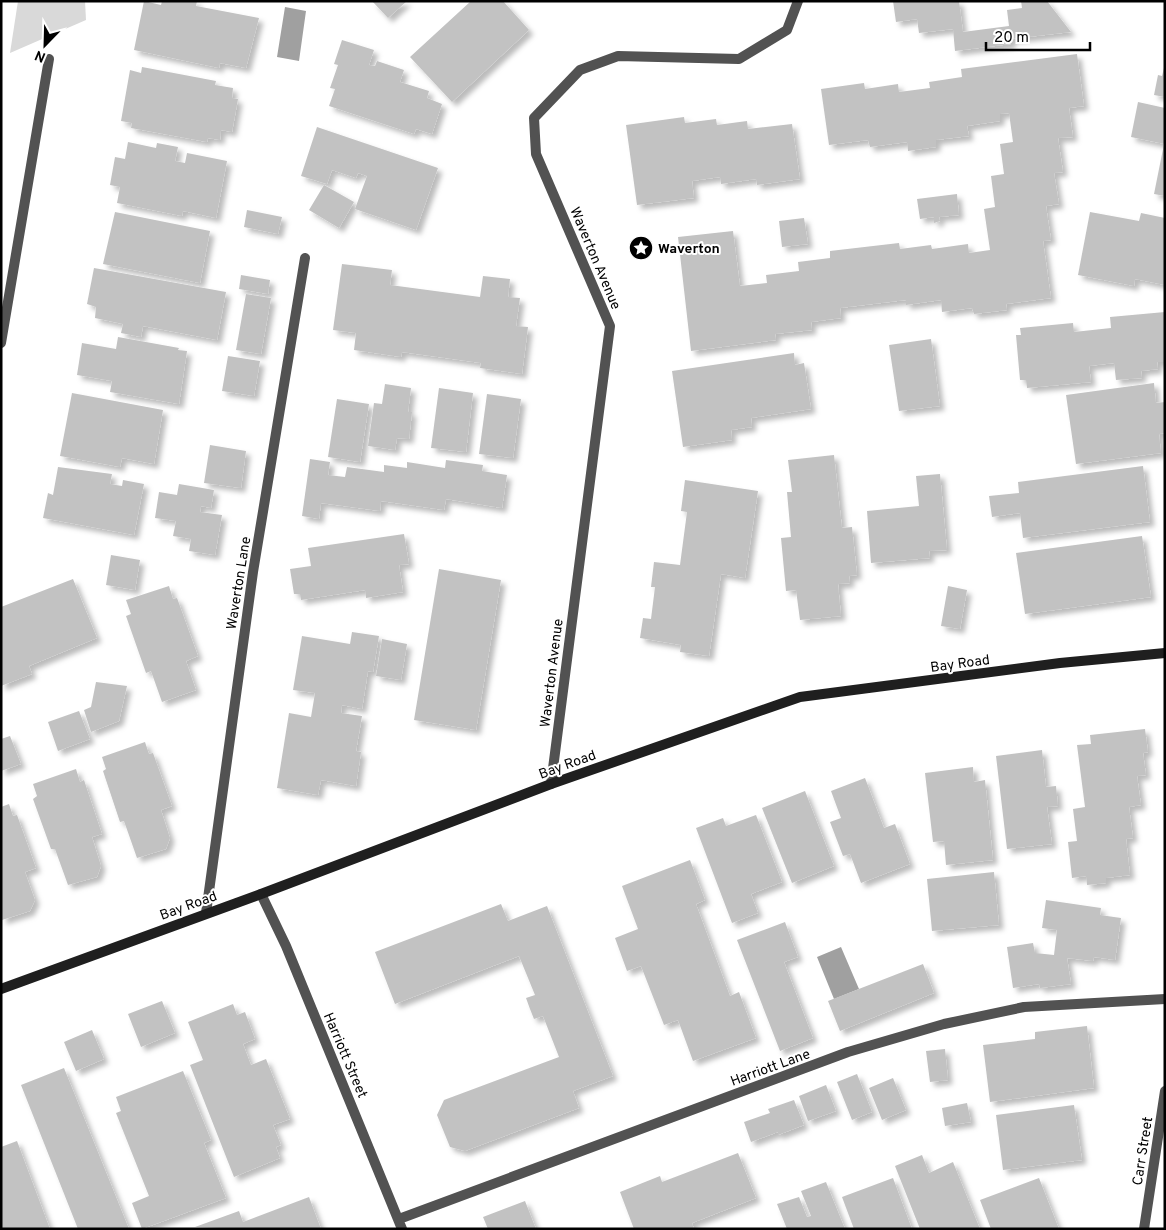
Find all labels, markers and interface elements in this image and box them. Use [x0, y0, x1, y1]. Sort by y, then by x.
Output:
north arrow [20, 20, 70, 70]
scale bar [986, 20, 1090, 52]
text: 20 m [994, 29, 1029, 48]
text: N [33, 46, 48, 65]
street label: Waverton Avenue [565, 205, 624, 312]
place icon: Waverton [628, 235, 654, 261]
place label: Waverton [658, 241, 720, 258]
street label: Waverton Lane [224, 535, 255, 631]
street label: Waverton Avenue [537, 618, 568, 729]
street label: Bay Road [929, 652, 991, 677]
street label: Bay Road [537, 747, 599, 784]
street label: Bay Road [158, 888, 220, 925]
street label: Harriott Street [319, 1010, 370, 1101]
street label: Harriott Lane [728, 1046, 813, 1091]
street label: Carr Street [1130, 1116, 1157, 1187]

